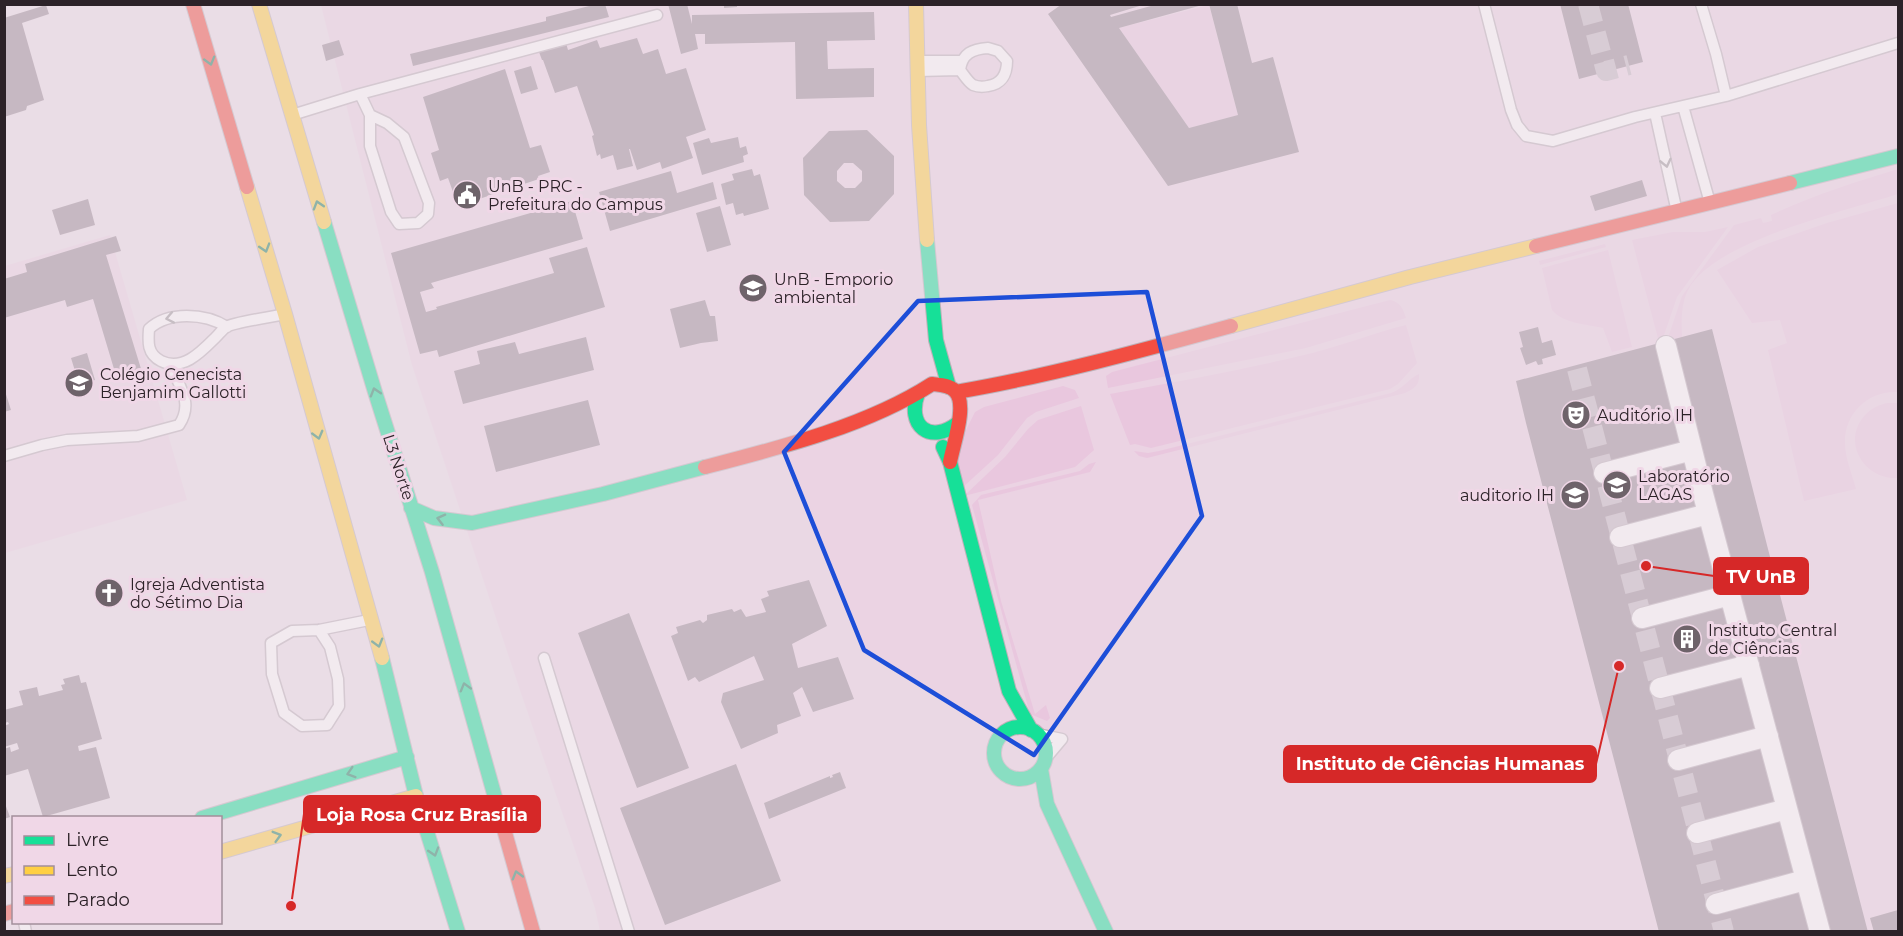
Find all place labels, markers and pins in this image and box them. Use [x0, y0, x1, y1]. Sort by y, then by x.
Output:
place label: UnB - PRC - Prefeitura do Campus [488, 177, 663, 214]
public building icon: UnB - PRC - Prefeitura do Campus [451, 179, 483, 211]
place label: UnB - Emporio ambiental [774, 270, 893, 307]
school or university icon: UnB - Emporio ambiental [737, 272, 769, 304]
place label: Colégio Cenecista Benjamim Gallotti [100, 365, 246, 402]
school or university icon: Colégio Cenecista Benjamim Gallotti [63, 367, 95, 399]
theatre icon: Auditório IH [1560, 399, 1592, 431]
place label: Auditório IH [1597, 406, 1693, 425]
place label: Laboratório LAGAS [1638, 467, 1730, 504]
school or university icon: Laboratório LAGAS [1601, 469, 1633, 501]
school or university icon: auditorio IH [1559, 479, 1591, 511]
place label: auditorio IH [1460, 486, 1554, 505]
callout: TV UnB [1714, 558, 1808, 594]
place label: Igreja Adventista do Sétimo Dia [130, 575, 265, 612]
church icon: Igreja Adventista do Sétimo Dia [93, 577, 125, 609]
place label: Instituto Central de Ciências [1708, 621, 1837, 658]
building icon: Instituto Central de Ciências [1671, 623, 1703, 655]
callout: Instituto de Ciências Humanas [1284, 746, 1596, 782]
callout: Loja Rosa Cruz Brasília [304, 796, 540, 832]

